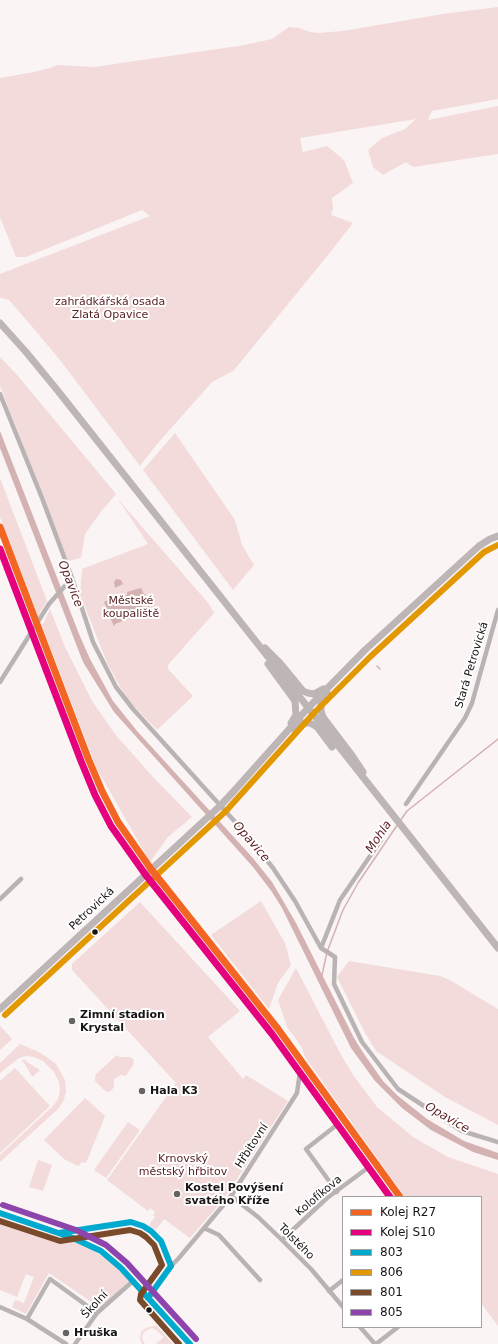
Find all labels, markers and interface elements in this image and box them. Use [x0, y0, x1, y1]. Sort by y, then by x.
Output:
park label: zahrádkářská osada Zlatá Opavice [55, 295, 165, 321]
water label: Opavice [55, 559, 85, 609]
park label: Městské koupaliště [103, 594, 159, 620]
street label: Stará Petrovická [453, 620, 491, 710]
water label: Mohla [363, 818, 395, 856]
water label: Opavice [230, 819, 272, 865]
street label: Petrovická [67, 885, 117, 933]
unlabelled marker [90, 927, 100, 937]
place label: Zimní stadion Krystal [80, 1008, 165, 1034]
marker: Zimní stadion Krystal [67, 1016, 77, 1026]
place label: Hala K3 [150, 1084, 198, 1098]
marker: Hala K3 [137, 1086, 147, 1096]
water label: Opavice [422, 1100, 472, 1136]
street label: Hřbitovní [233, 1121, 271, 1171]
park label: Krnovský městský hřbitov [139, 1152, 227, 1178]
street label: Kolofíkova [293, 1173, 345, 1219]
place label: Kostel Povýšení svatého Kříže [185, 1181, 283, 1207]
marker: Kostel Povýšení svatého Kříže [172, 1189, 182, 1199]
legend [342, 1196, 482, 1328]
text: Kolej R27 [380, 1205, 436, 1219]
street label: Tolstého [275, 1221, 317, 1263]
text: Kolej S10 [380, 1225, 435, 1239]
text: 803 [380, 1245, 403, 1259]
text: 806 [380, 1265, 403, 1279]
text: 801 [380, 1285, 403, 1299]
street label: Školní [79, 1289, 111, 1321]
unlabelled marker [144, 1305, 154, 1315]
text: 805 [380, 1305, 403, 1319]
place label: Hruška [74, 1326, 118, 1340]
marker: Hruška [61, 1328, 71, 1338]

